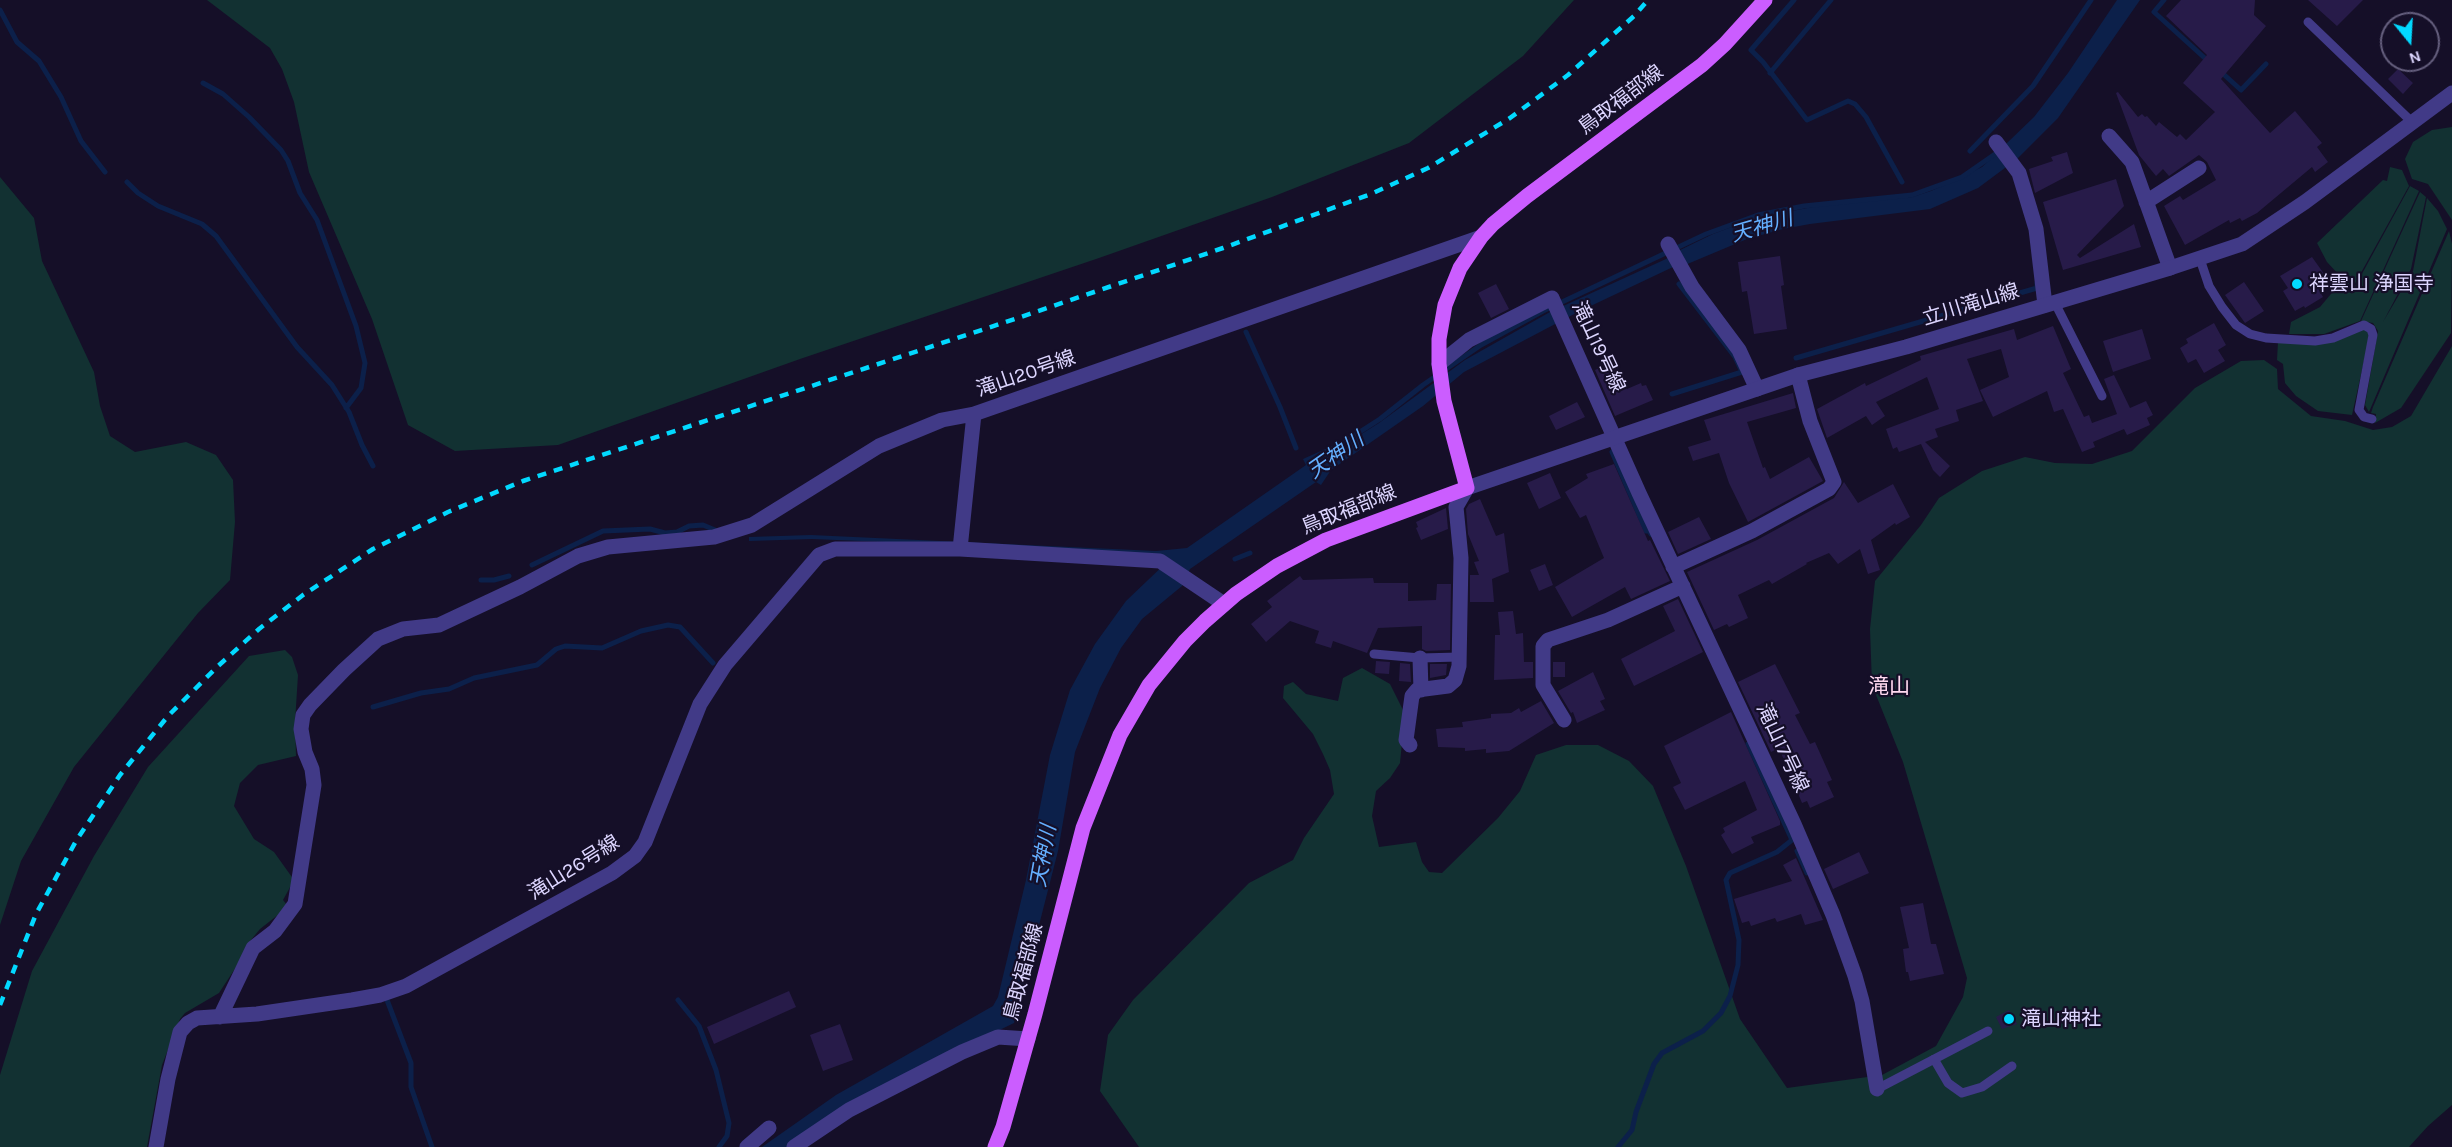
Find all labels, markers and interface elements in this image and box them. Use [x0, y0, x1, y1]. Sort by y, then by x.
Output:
north arrow [2380, 12, 2440, 72]
text: N [2407, 47, 2424, 68]
street label: 鳥取福部線 [1574, 60, 1668, 140]
water label: 天神川 [1728, 206, 1796, 248]
place label: 祥雲山 浄国寺 [2309, 272, 2434, 296]
marker: 祥雲山 浄国寺 [2290, 277, 2304, 291]
street label: 立川滝山線 [1920, 279, 2022, 331]
street label: 滝山19号線 [1566, 297, 1630, 397]
street label: 滝山20号線 [973, 346, 1079, 402]
water label: 天神川 [1303, 428, 1369, 484]
street label: 鳥取福部線 [1298, 480, 1400, 540]
district label: 滝山 [1868, 674, 1910, 700]
street label: 滝山17号線 [1751, 699, 1813, 797]
water label: 天神川 [1026, 823, 1062, 889]
street label: 滝山26号線 [524, 831, 624, 905]
street label: 鳥取福部線 [999, 921, 1049, 1023]
place label: 滝山神社 [2021, 1007, 2101, 1031]
marker: 滝山神社 [2002, 1012, 2016, 1026]

